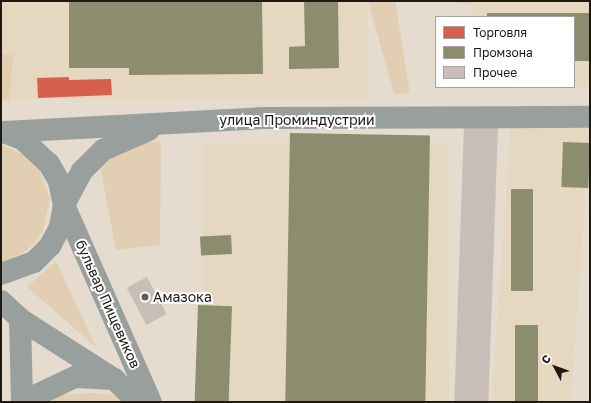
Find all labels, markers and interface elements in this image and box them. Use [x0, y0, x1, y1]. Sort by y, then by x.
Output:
legend [435, 16, 575, 88]
text: Торговля [473, 25, 527, 40]
text: Промзона [473, 45, 533, 60]
text: Прочее [473, 65, 517, 80]
street label: улица Проминдустрии [219, 112, 375, 128]
street label: бульвар Пищевиков [72, 237, 144, 371]
place label: Амазока [153, 289, 212, 305]
marker: Амазока [140, 292, 150, 302]
north arrow [535, 347, 575, 387]
text: С [538, 352, 553, 366]

